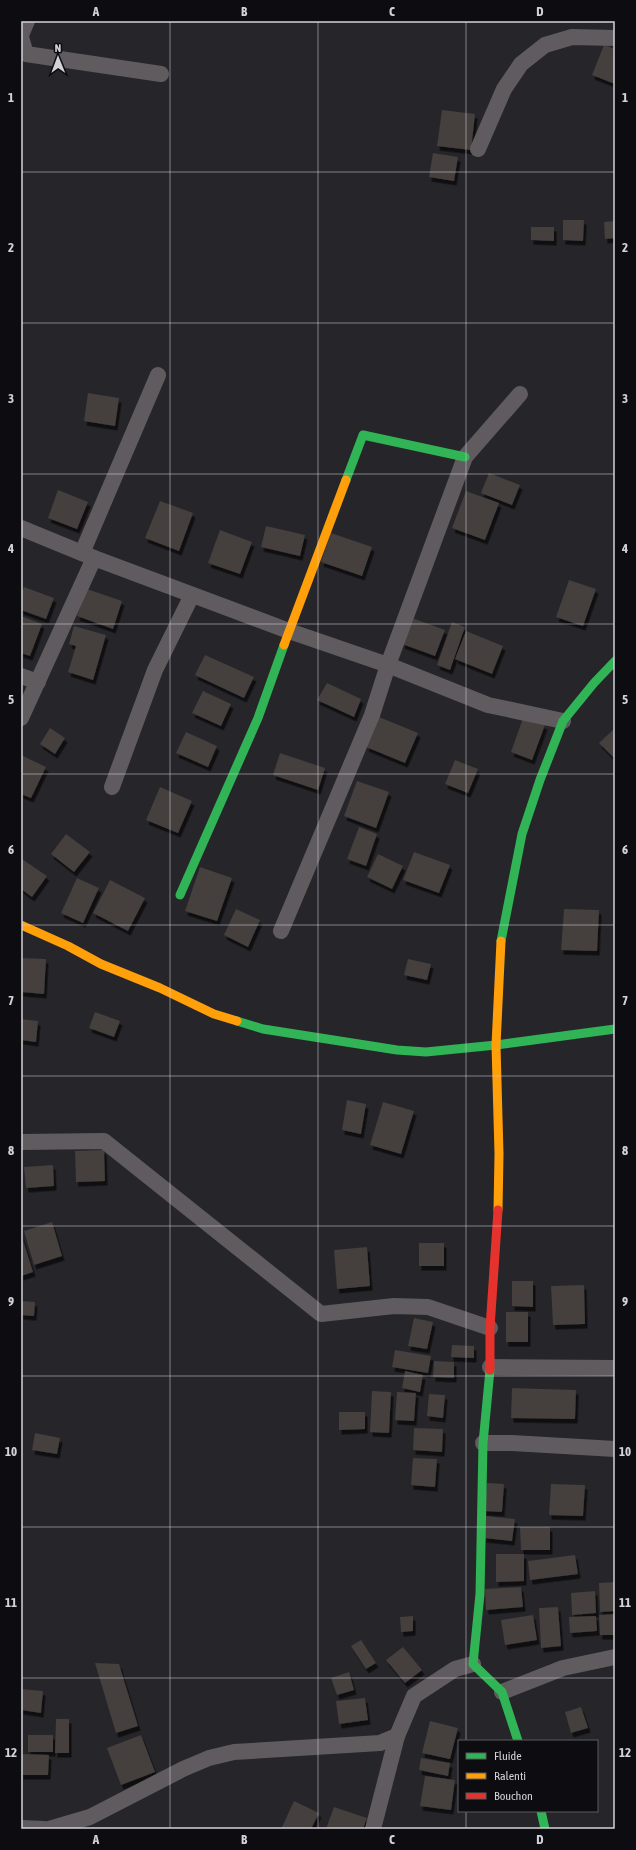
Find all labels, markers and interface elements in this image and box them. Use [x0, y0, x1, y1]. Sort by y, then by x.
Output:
text: A [92, 4, 100, 19]
text: B [241, 4, 248, 19]
text: C [389, 4, 395, 19]
text: D [536, 4, 544, 19]
north arrow [38, 38, 78, 78]
text: N [54, 42, 61, 54]
text: 1 [8, 90, 14, 105]
text: 1 [622, 90, 628, 105]
text: 2 [8, 240, 14, 255]
text: 2 [622, 240, 628, 255]
text: 3 [8, 391, 14, 406]
text: 3 [622, 391, 628, 406]
text: 4 [7, 541, 14, 556]
text: 4 [621, 541, 628, 556]
text: 5 [8, 692, 14, 707]
text: 5 [622, 692, 628, 707]
text: 6 [8, 842, 14, 857]
text: 6 [622, 842, 628, 857]
text: 7 [8, 993, 14, 1008]
text: 7 [622, 993, 628, 1008]
text: 8 [8, 1143, 14, 1158]
text: 8 [622, 1143, 628, 1158]
text: 9 [8, 1294, 14, 1309]
text: 9 [622, 1294, 628, 1309]
text: 10 [5, 1444, 17, 1459]
text: 10 [619, 1444, 631, 1459]
text: 11 [5, 1595, 17, 1610]
text: 11 [619, 1595, 631, 1610]
legend [458, 1740, 598, 1812]
text: 12 [5, 1745, 17, 1760]
text: 12 [619, 1745, 631, 1760]
text: Fluide [494, 1749, 522, 1763]
text: Ralenti [494, 1769, 526, 1783]
text: Bouchon [494, 1789, 533, 1803]
text: A [92, 1832, 100, 1847]
text: B [241, 1832, 248, 1847]
text: C [389, 1832, 395, 1847]
text: D [536, 1832, 544, 1847]

